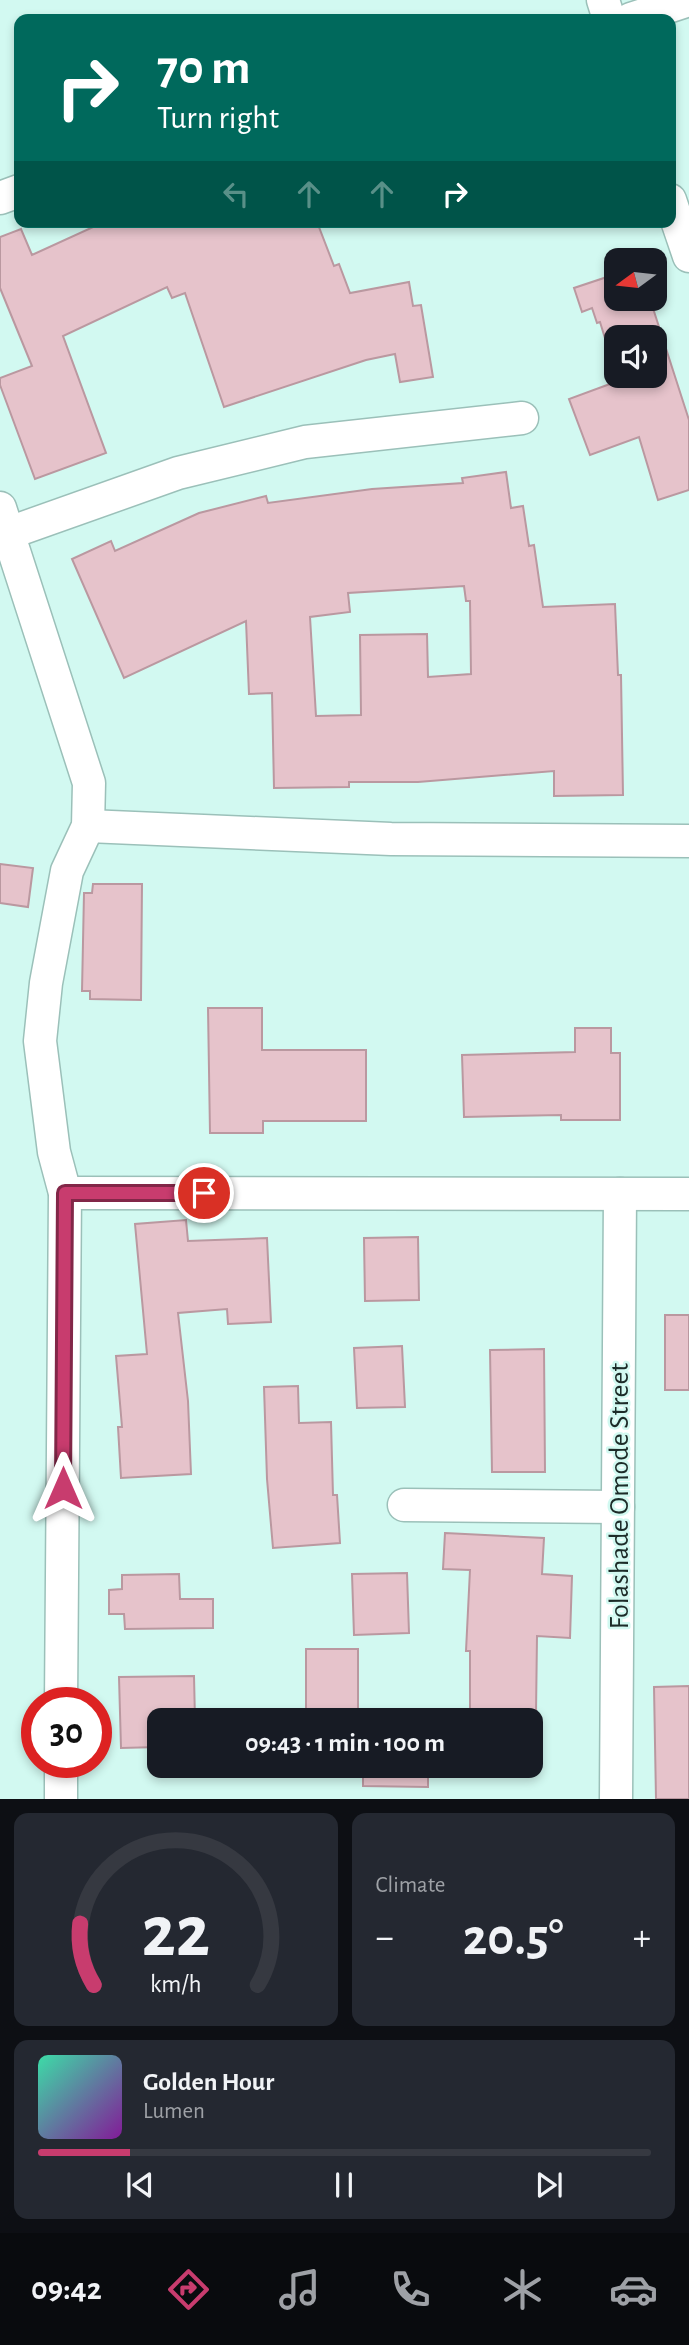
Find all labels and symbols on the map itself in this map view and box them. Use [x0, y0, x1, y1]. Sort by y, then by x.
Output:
north arrow [604, 248, 667, 312]
pin [174, 1163, 234, 1223]
street label: Folashade Omode Street [606, 1363, 634, 1629]
position arrow [26, 1451, 100, 1525]
speed limit sign: 30 [21, 1687, 112, 1778]

